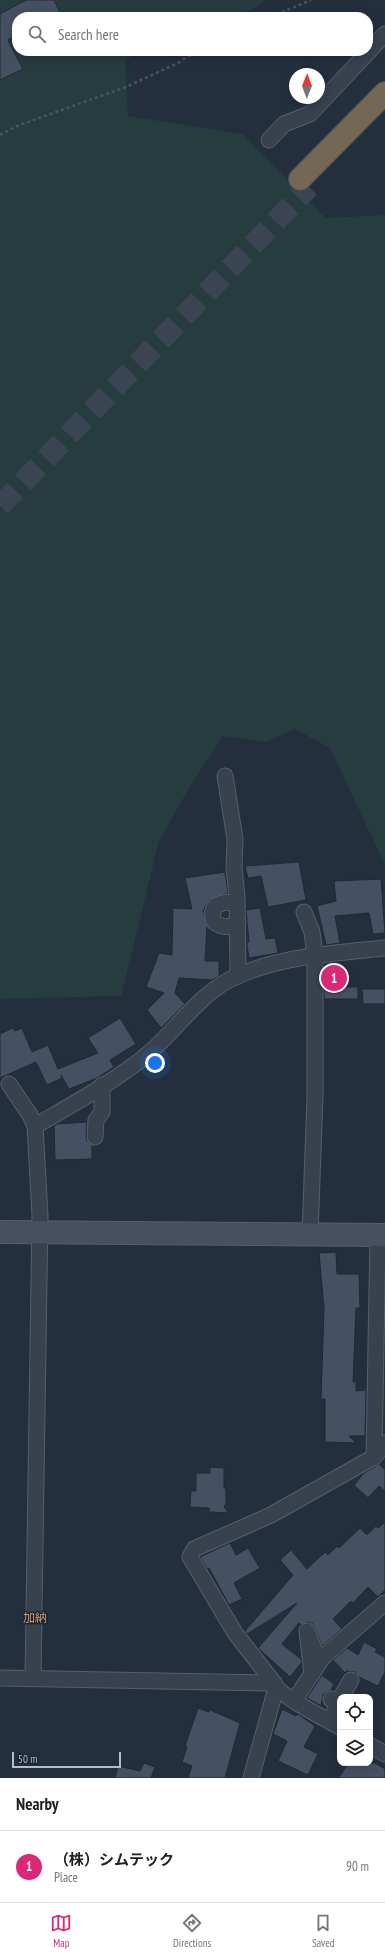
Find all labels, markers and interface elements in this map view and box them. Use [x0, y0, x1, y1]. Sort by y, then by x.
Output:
search box [12, 12, 373, 56]
icon: search [26, 23, 48, 45]
text: Search here [58, 25, 119, 44]
north arrow [289, 68, 325, 104]
pin: 1 [321, 963, 347, 993]
your location [145, 1053, 165, 1073]
district label: 加納 [23, 1610, 47, 1625]
map controls [337, 1694, 373, 1766]
button: locate [337, 1694, 373, 1730]
button: layers [337, 1730, 373, 1766]
scale bar [12, 1750, 121, 1769]
text: 50 m [18, 1752, 37, 1766]
text: Nearby [16, 1793, 59, 1815]
text: （株）シムテック [54, 1850, 174, 1869]
text: 1 [26, 1858, 32, 1875]
text: 90 m [346, 1858, 369, 1875]
text: Place [54, 1869, 78, 1886]
tab: Map [50, 1912, 72, 1950]
tab: Directions [173, 1912, 211, 1950]
tab: Saved [312, 1912, 335, 1950]

